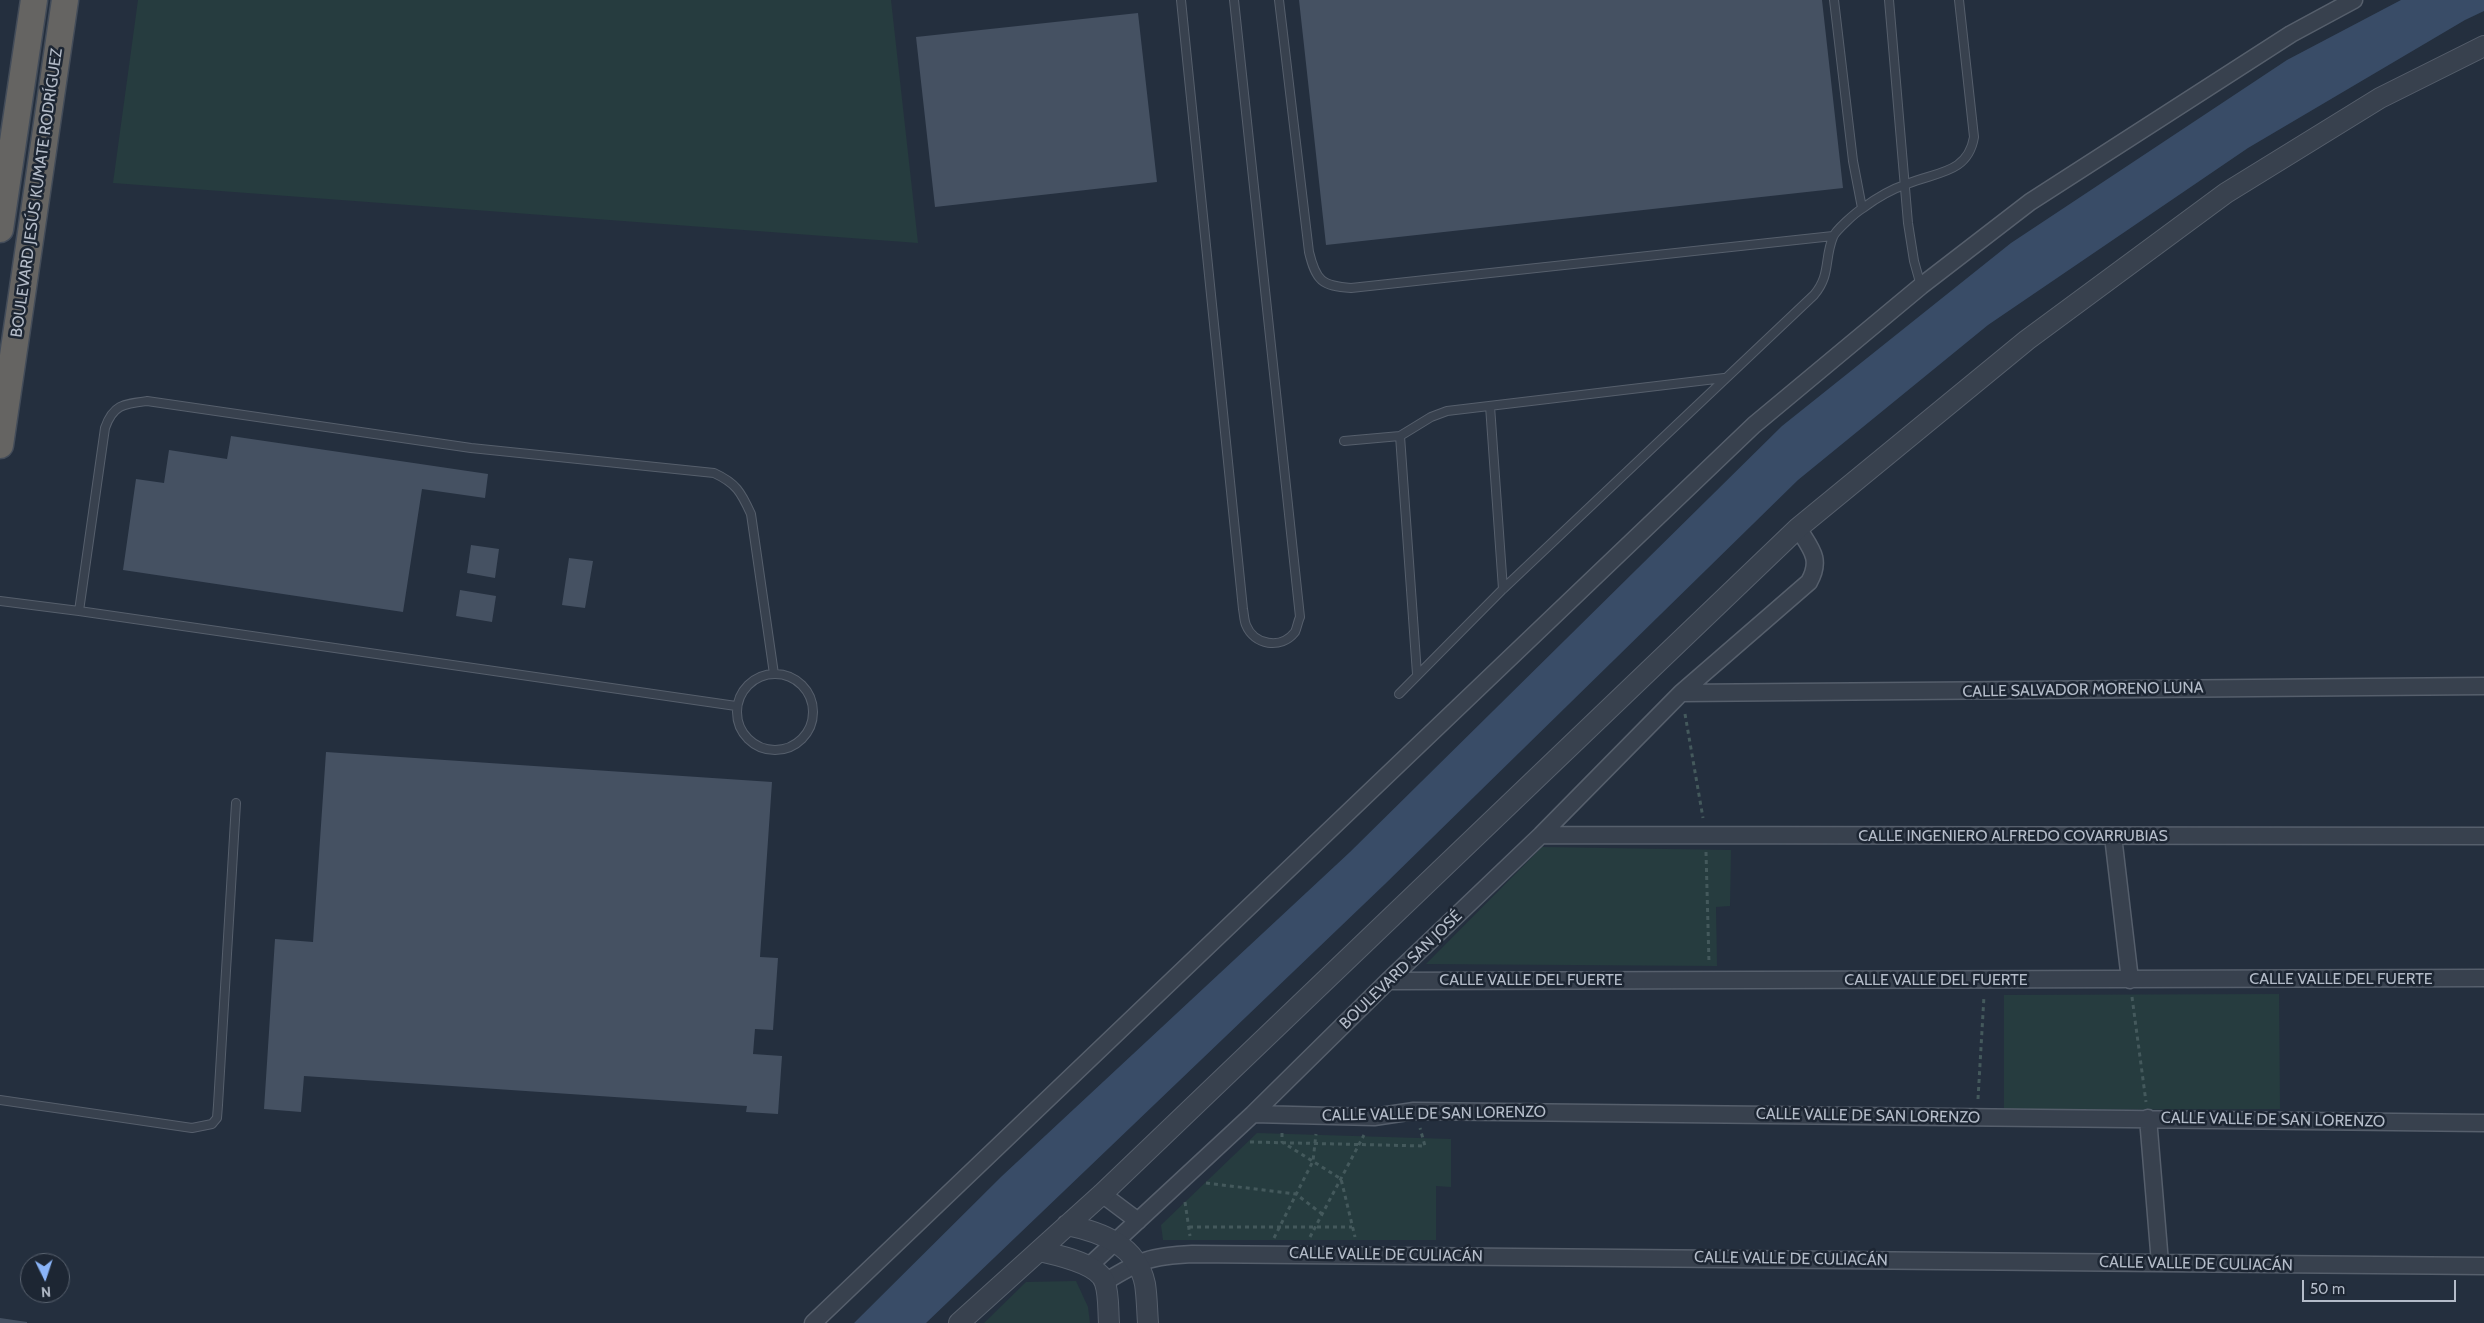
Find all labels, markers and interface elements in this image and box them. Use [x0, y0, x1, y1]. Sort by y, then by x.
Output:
street label: BOULEVARD JESÚS KUMATE RODRÍGUEZ [7, 47, 67, 339]
street label: CALLE SALVADOR MORENO LUNA [1962, 678, 2204, 702]
street label: CALLE INGENIERO ALFREDO COVARRUBIAS [1858, 826, 2168, 846]
street label: BOULEVARD SAN JOSÉ [1336, 907, 1466, 1033]
street label: CALLE VALLE DEL FUERTE [2249, 969, 2433, 989]
street label: CALLE VALLE DEL FUERTE [1439, 970, 1623, 990]
street label: CALLE VALLE DEL FUERTE [1844, 970, 2028, 990]
street label: CALLE VALLE DE SAN LORENZO [1322, 1102, 1546, 1126]
street label: CALLE VALLE DE SAN LORENZO [1756, 1104, 1980, 1128]
street label: CALLE VALLE DE SAN LORENZO [2161, 1108, 2385, 1132]
street label: CALLE VALLE DE CULIACÁN [1289, 1244, 1483, 1266]
street label: CALLE VALLE DE CULIACÁN [1694, 1248, 1888, 1270]
north arrow [20, 1253, 70, 1303]
street label: CALLE VALLE DE CULIACÁN [2099, 1253, 2293, 1275]
scale bar [2304, 1270, 2458, 1302]
text: 50 m [2310, 1280, 2345, 1298]
text: N [40, 1283, 52, 1301]

